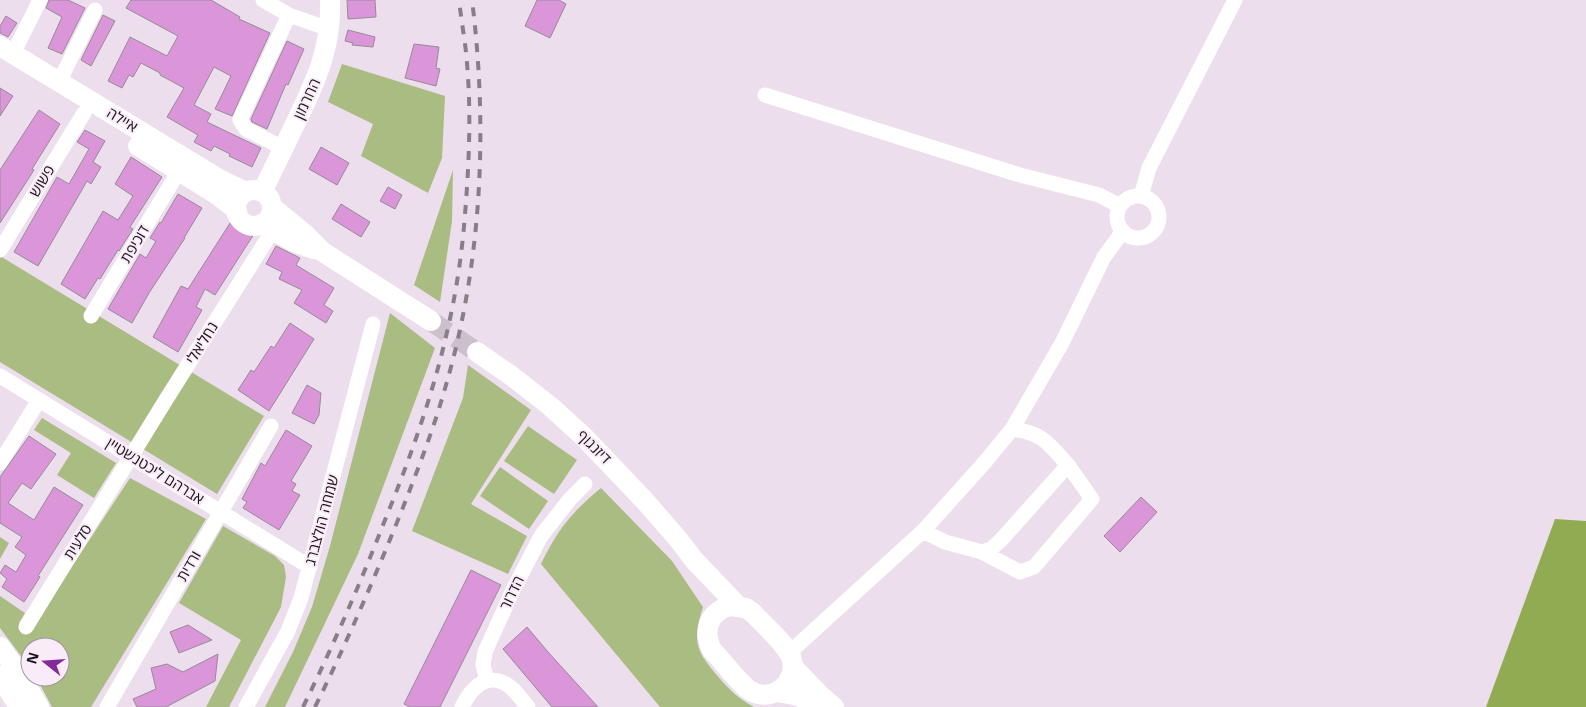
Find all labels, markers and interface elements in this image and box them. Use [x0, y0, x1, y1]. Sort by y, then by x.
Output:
street label: החרמון [288, 75, 324, 122]
street label: איילה [103, 102, 142, 136]
street label: פשוש [24, 161, 58, 200]
street label: דוכיפת [115, 221, 153, 266]
street label: נחליאלי [180, 317, 222, 367]
street label: דיזנגוף [573, 425, 616, 468]
street label: אברהם ליכטנשטיין [103, 432, 208, 508]
street label: שמחה הולצברג [299, 472, 343, 567]
street label: סלעית [59, 520, 96, 563]
street label: ורדית [171, 547, 205, 584]
street label: הדרור [494, 572, 528, 613]
north arrow [20, 637, 70, 687]
text: N [21, 650, 43, 666]

